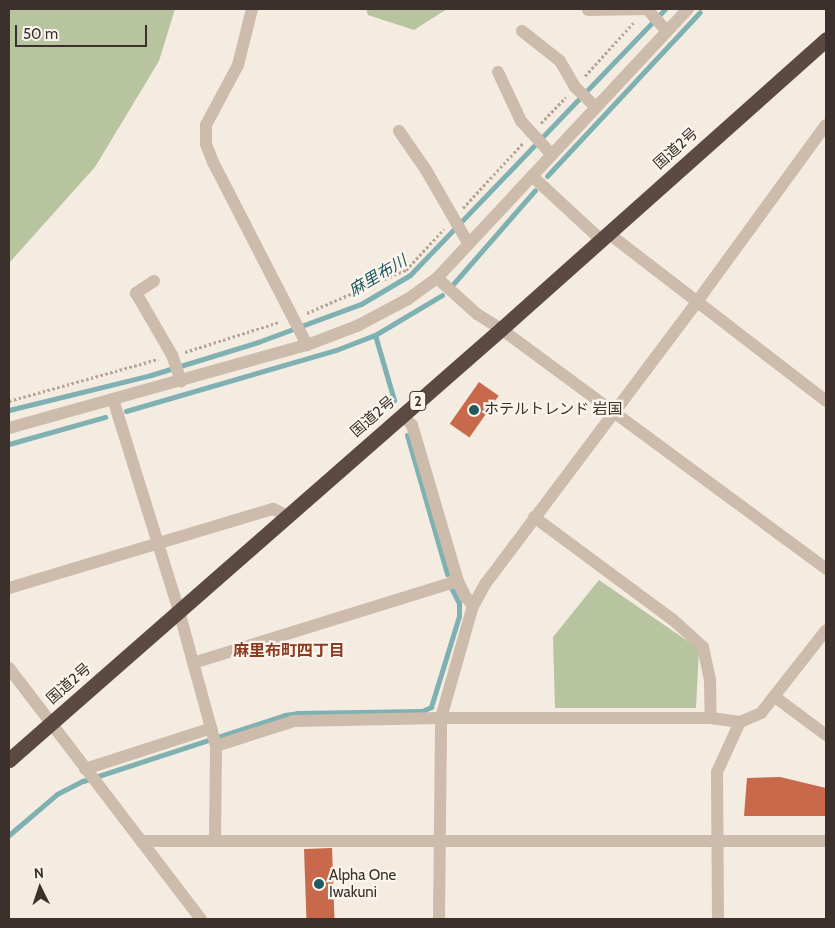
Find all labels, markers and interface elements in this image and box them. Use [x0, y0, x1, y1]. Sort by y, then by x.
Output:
scale bar [18, 15, 150, 47]
text: 50 m [23, 25, 58, 43]
street label: 国道2号 [650, 125, 702, 173]
water label: 麻里布川 [346, 251, 410, 301]
road number: 2 [409, 390, 427, 412]
street label: 国道2号 [347, 393, 399, 441]
place label: ホテルトレンド 岩国 [484, 401, 622, 419]
marker: ホテルトレンド 岩国 [468, 404, 480, 416]
district label: 麻里布町四丁目 [233, 641, 345, 661]
street label: 国道2号 [43, 660, 95, 708]
north arrow [15, 863, 65, 913]
text: N [33, 864, 45, 882]
place label: Alpha One Iwakuni [329, 866, 396, 901]
marker: Alpha One Iwakuni [313, 878, 325, 890]

